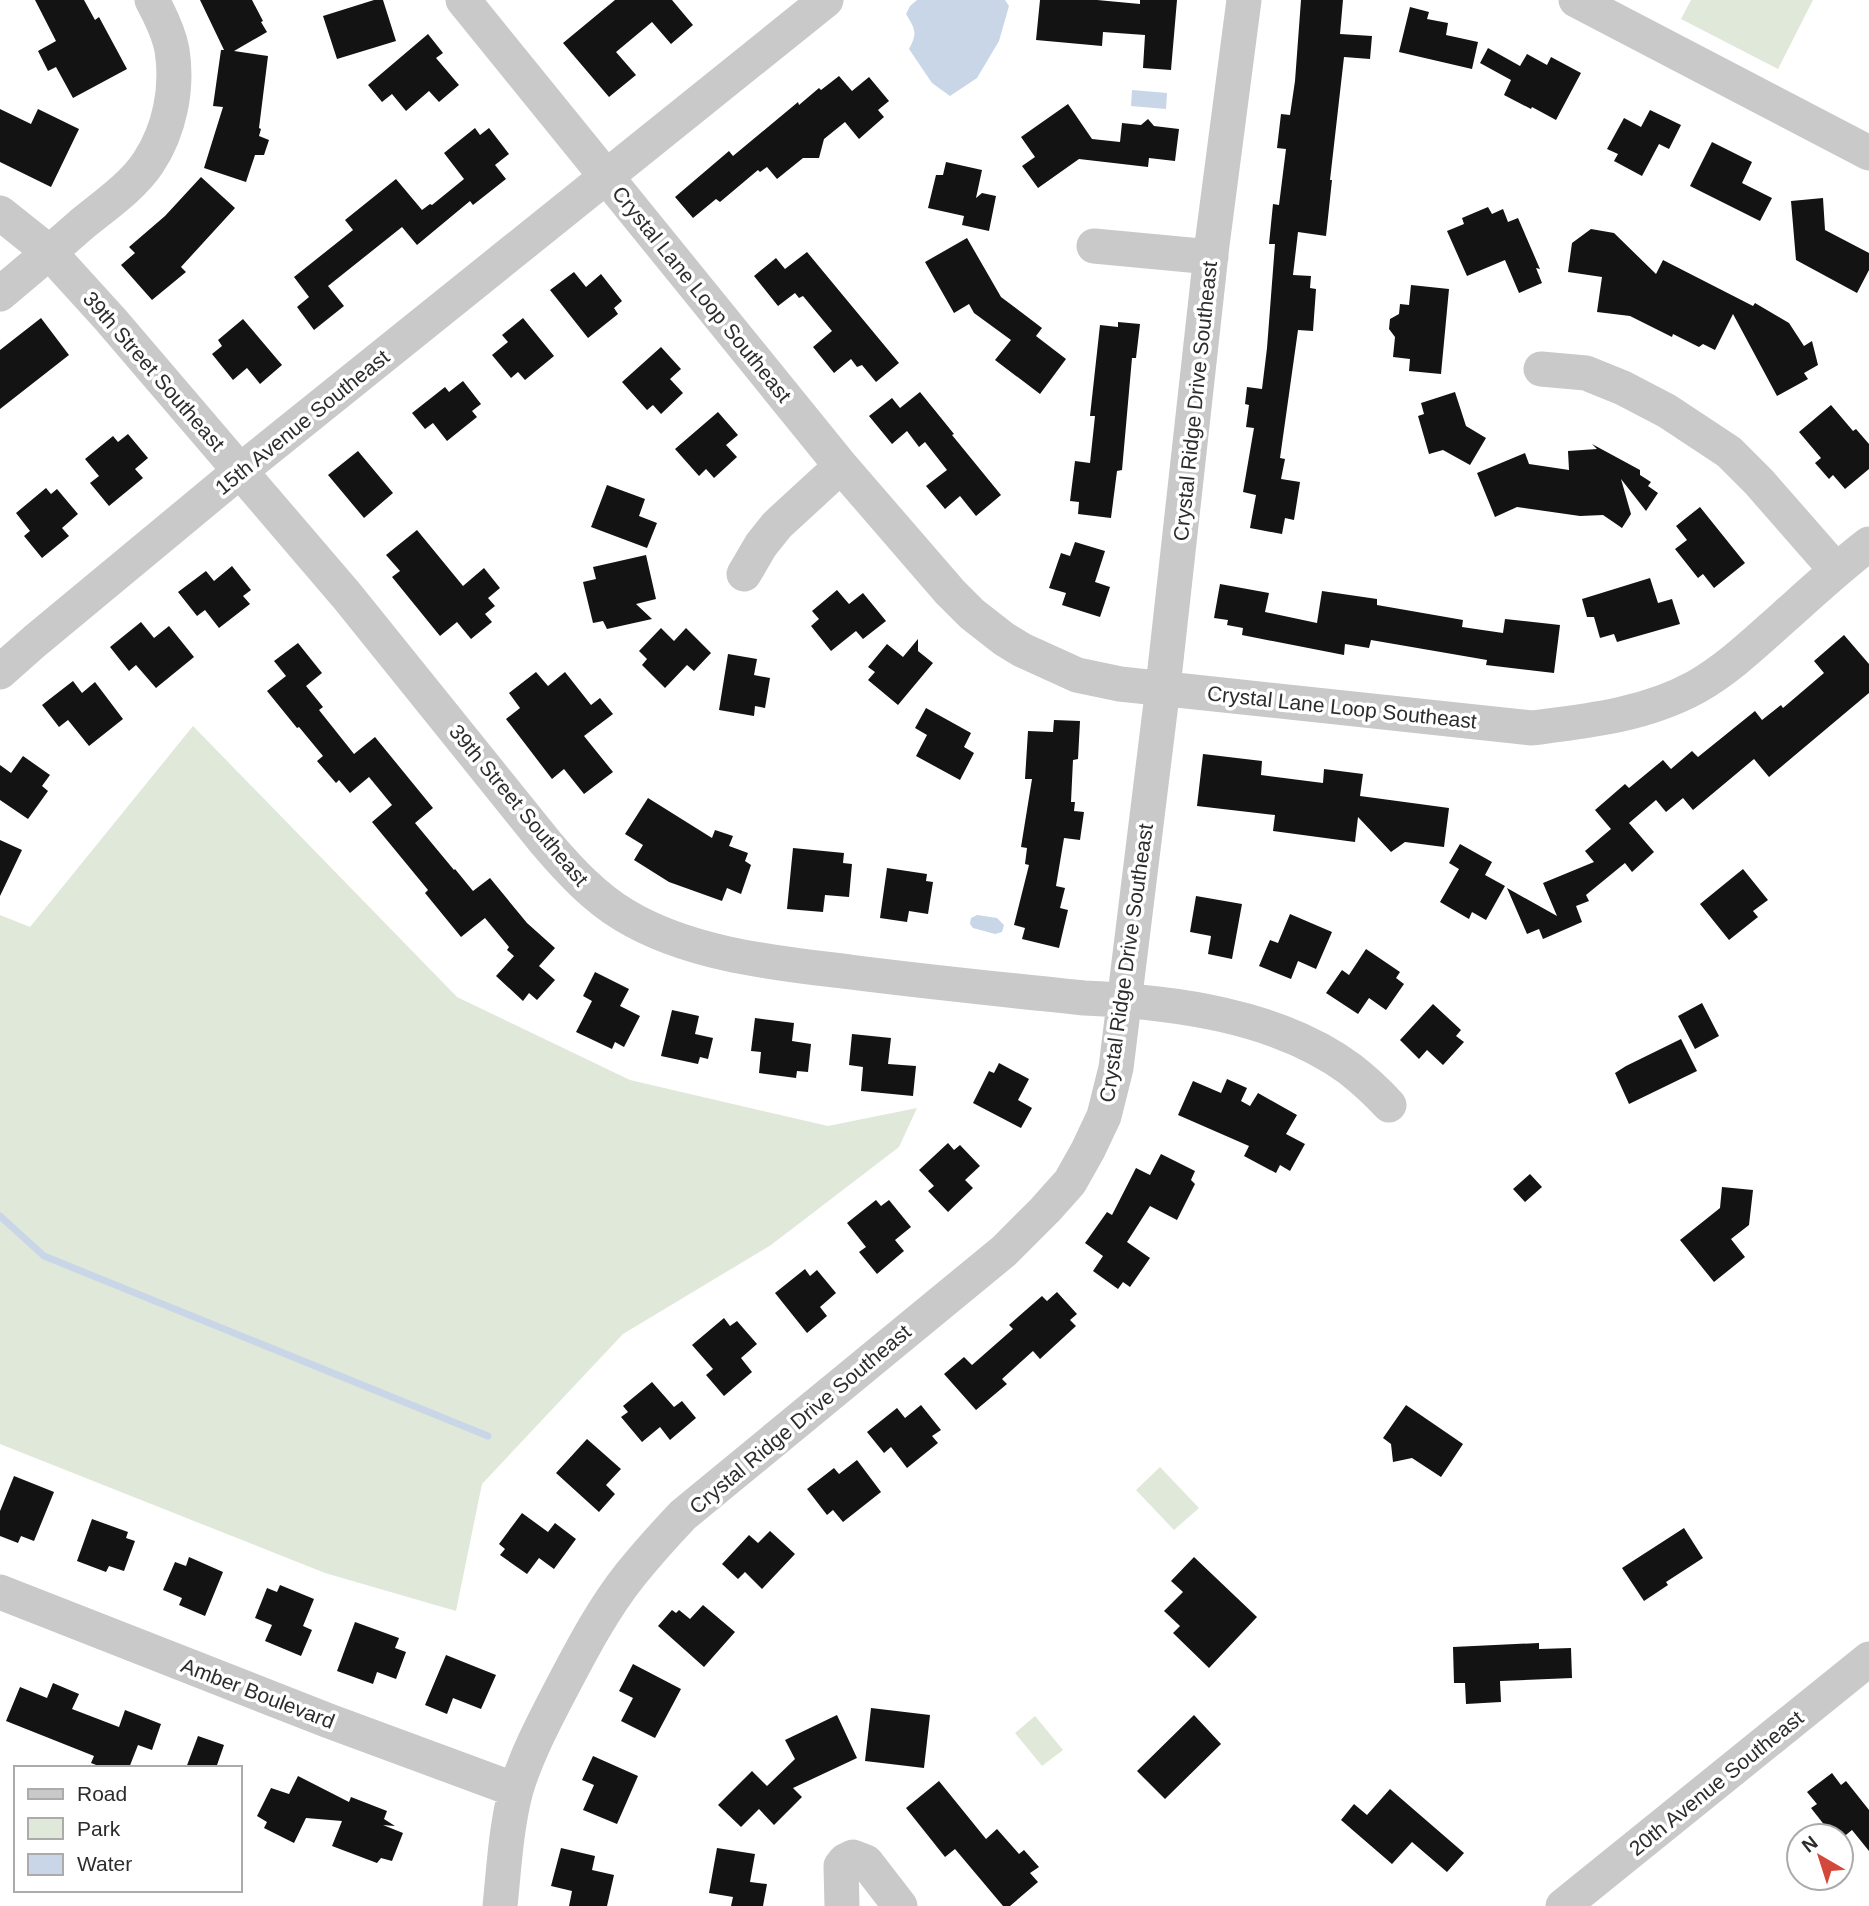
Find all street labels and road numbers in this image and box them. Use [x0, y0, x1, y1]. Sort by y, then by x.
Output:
street label: Crystal Lane Loop Southeast [608, 182, 796, 407]
street label: Crystal Ridge Drive Southeast [1169, 260, 1221, 542]
street label: 39th Street Southeast [79, 287, 229, 455]
street label: 15th Avenue Southeast [211, 345, 394, 499]
street label: Crystal Lane Loop Southeast [1206, 681, 1478, 733]
street label: 39th Street Southeast [445, 720, 593, 890]
street label: Crystal Ridge Drive Southeast [1095, 822, 1157, 1104]
street label: Crystal Ridge Drive Southeast [685, 1320, 915, 1518]
street label: Amber Boulevard [178, 1653, 338, 1733]
street label: 20th Avenue Southeast [1625, 1706, 1808, 1860]

